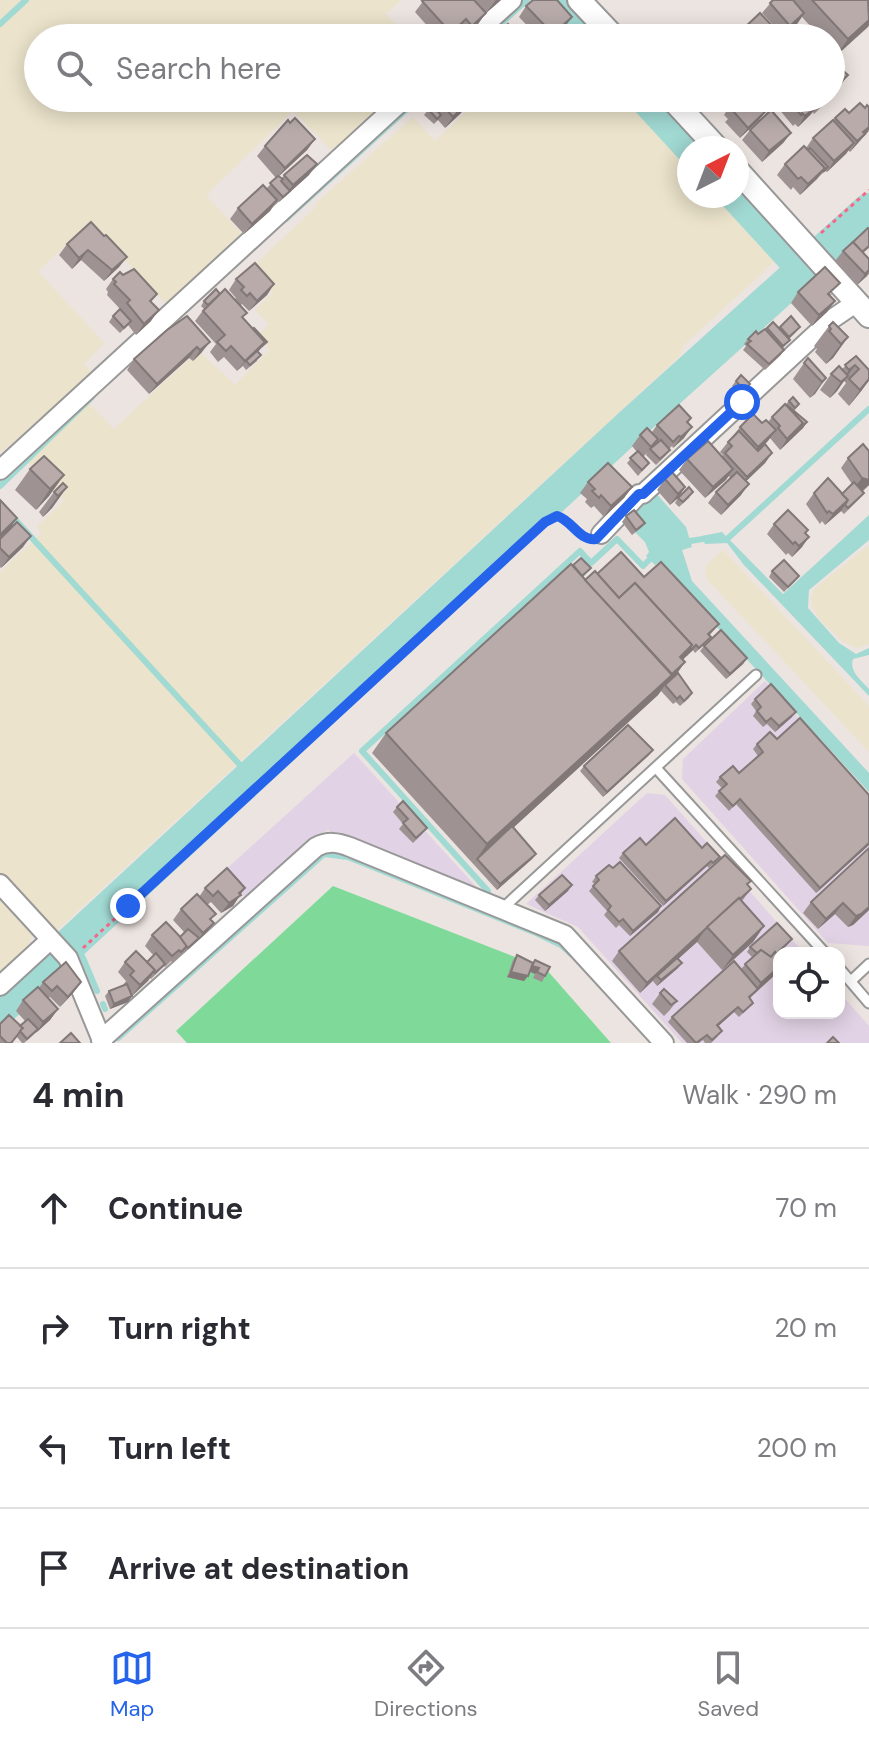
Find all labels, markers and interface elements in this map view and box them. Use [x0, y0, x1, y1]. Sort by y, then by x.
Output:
search box [24, 24, 845, 112]
icon: search [52, 46, 96, 90]
text: Search here [116, 49, 282, 88]
north arrow [677, 136, 749, 208]
route start [724, 384, 760, 420]
route end [110, 888, 146, 924]
map controls [773, 947, 845, 1019]
button: locate [773, 947, 845, 1019]
text: 4 min [32, 1073, 124, 1118]
text: Walk · 290 m [682, 1078, 837, 1112]
icon: ahead [32, 1186, 76, 1230]
text: Continue [108, 1189, 243, 1228]
text: 70 m [776, 1191, 837, 1225]
icon: right [32, 1306, 76, 1350]
text: Turn right [108, 1309, 251, 1348]
text: 20 m [774, 1311, 837, 1345]
icon: left [32, 1426, 76, 1470]
text: Turn left [108, 1429, 231, 1468]
text: 200 m [757, 1431, 837, 1465]
icon: arrive [32, 1546, 76, 1590]
text: Arrive at destination [108, 1549, 409, 1588]
tab: Map [110, 1646, 154, 1723]
tab: Directions [374, 1646, 478, 1723]
tab: Saved [697, 1646, 759, 1723]

